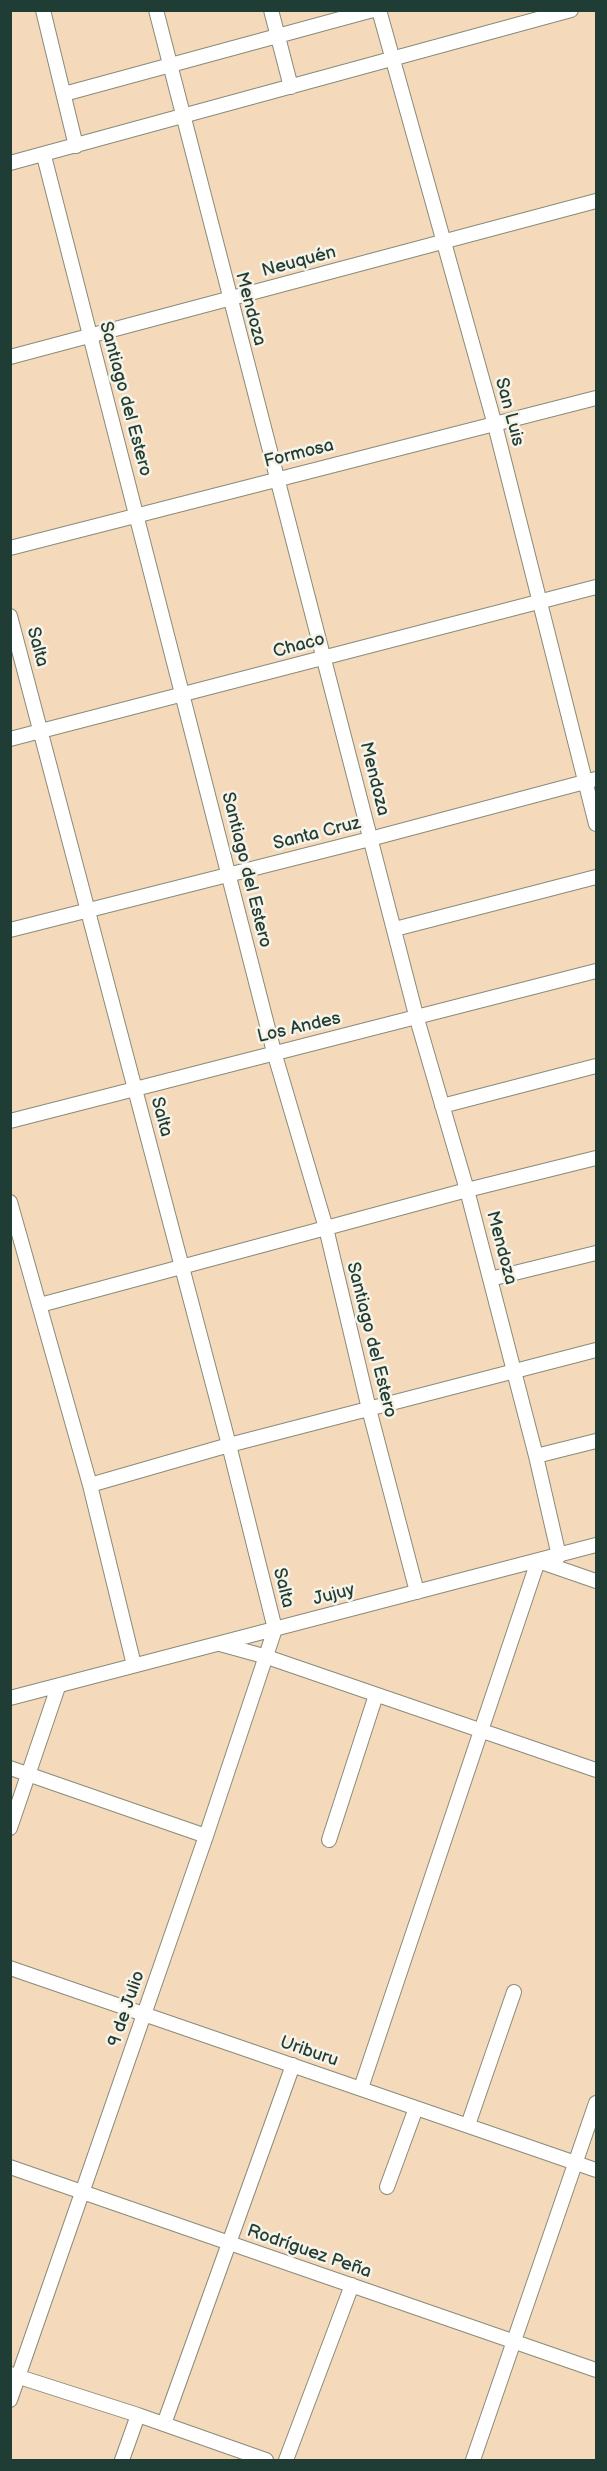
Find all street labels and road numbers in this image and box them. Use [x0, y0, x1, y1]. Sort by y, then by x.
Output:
street label: Neuquén [260, 242, 338, 282]
street label: Mendoza [230, 270, 270, 348]
street label: Santiago del Estero [94, 319, 156, 479]
street label: San Luis [490, 376, 528, 448]
street label: Formosa [262, 435, 336, 473]
street label: Salta [21, 625, 53, 669]
street label: Chaco [271, 629, 327, 663]
street label: Mendoza [354, 740, 394, 818]
street label: Santiago del Estero [216, 790, 276, 950]
street label: Santa Cruz [271, 813, 363, 855]
street label: Los Andes [255, 1008, 343, 1048]
street label: Salta [145, 1095, 177, 1139]
street label: Mendoza [481, 1209, 521, 1287]
street label: Santiago del Estero [341, 1260, 401, 1420]
street label: Salta [268, 1566, 298, 1610]
street label: Jujuy [311, 1579, 357, 1611]
street label: 9 de Julio [104, 1968, 150, 2050]
street label: Uriburu [277, 2032, 341, 2072]
street label: Rodríguez Peña [244, 2221, 374, 2283]

